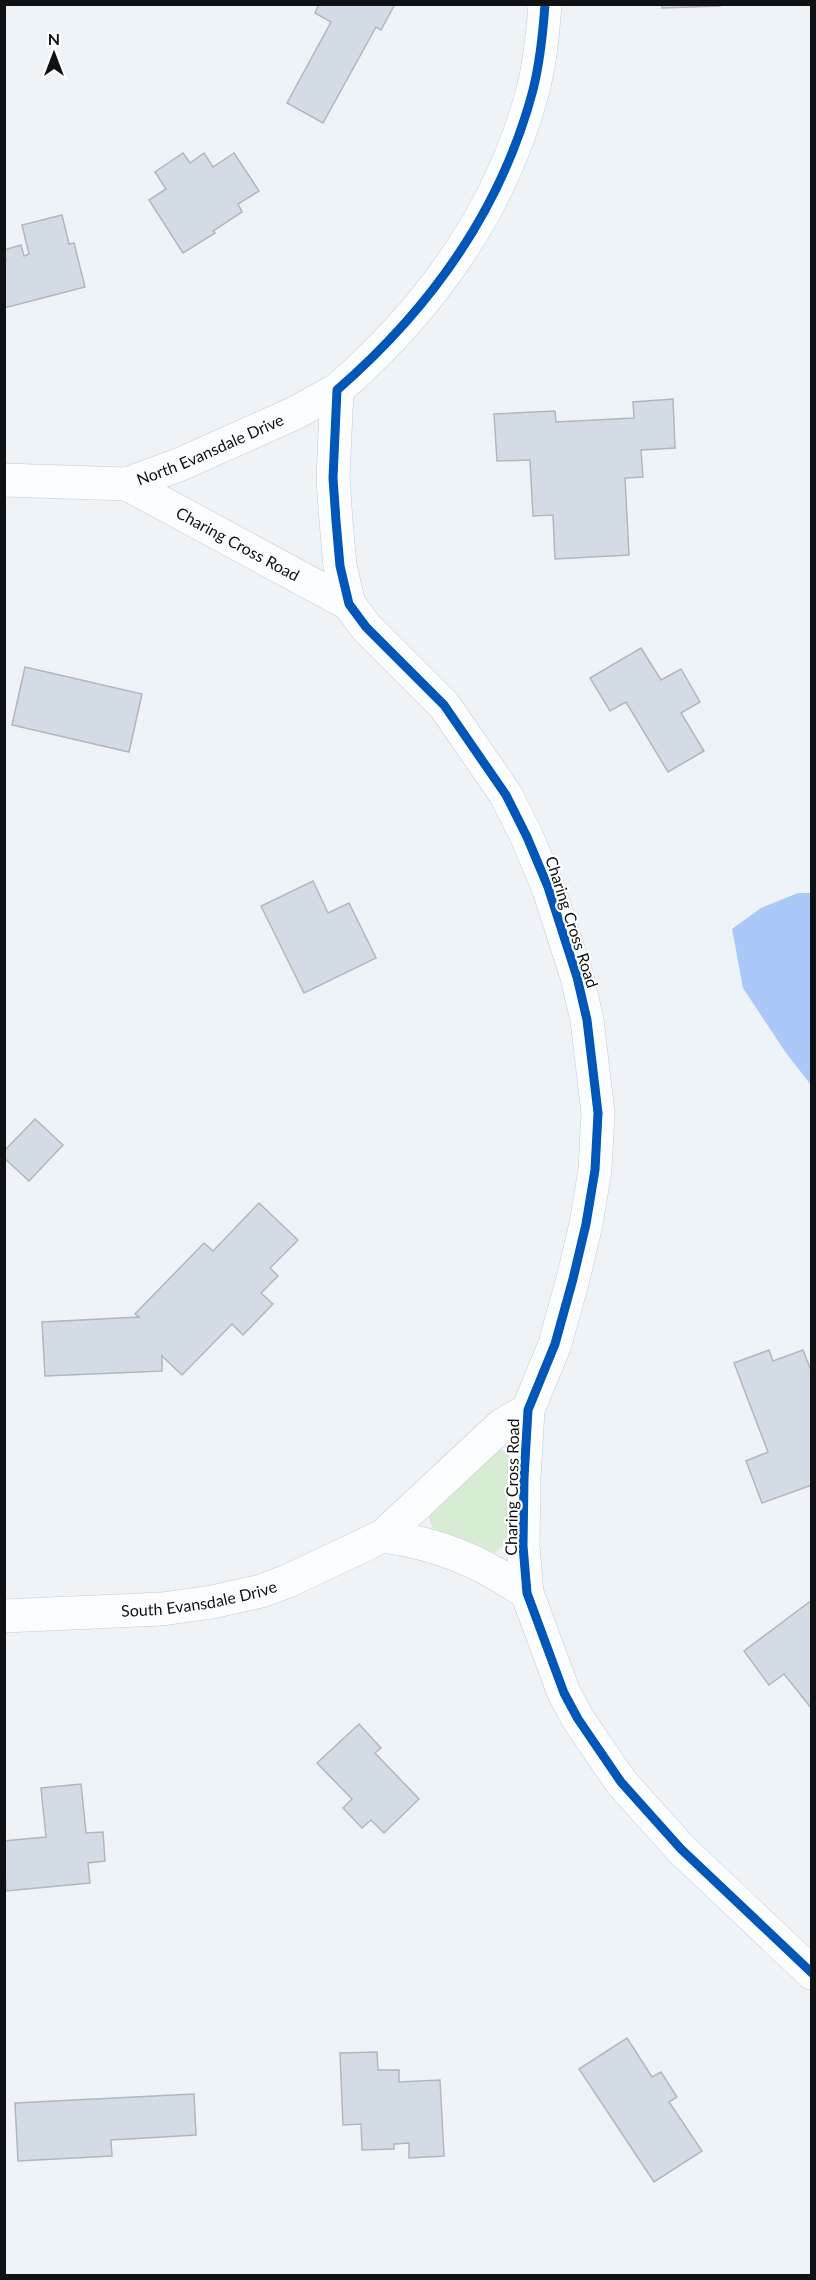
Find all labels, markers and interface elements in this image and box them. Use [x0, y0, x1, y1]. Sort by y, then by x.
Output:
north arrow [24, 24, 84, 84]
text: N [48, 29, 60, 48]
street label: North Evansdale Drive [134, 409, 286, 489]
street label: Charing Cross Road [173, 502, 303, 584]
street label: Charing Cross Road [542, 854, 603, 990]
street label: Charing Cross Road [501, 1418, 522, 1556]
street label: South Evansdale Drive [121, 1576, 279, 1620]

